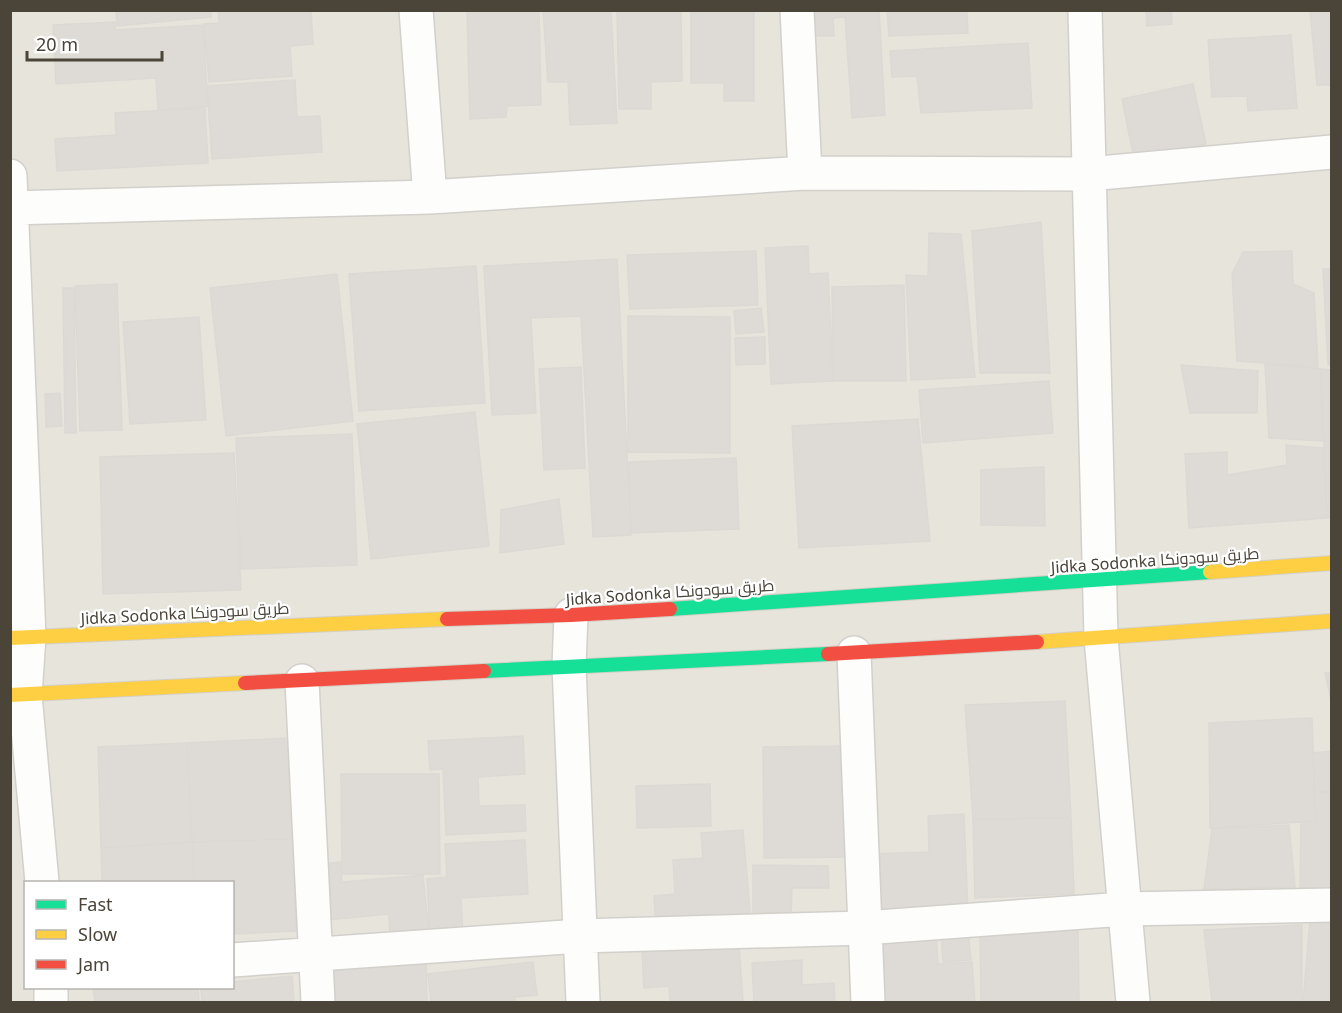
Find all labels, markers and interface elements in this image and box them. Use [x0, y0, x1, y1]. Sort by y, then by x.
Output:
scale bar [27, 24, 162, 62]
text: 20 m [36, 32, 78, 56]
street label: Jidka Sodonka طريق سودونكا [1048, 542, 1260, 578]
street label: Jidka Sodonka طريق سودونكا [563, 574, 775, 610]
street label: Jidka Sodonka طريق سودونكا [78, 597, 290, 630]
legend [24, 881, 234, 989]
text: Fast [78, 892, 113, 916]
text: Slow [78, 922, 117, 946]
text: Jam [76, 952, 110, 976]

